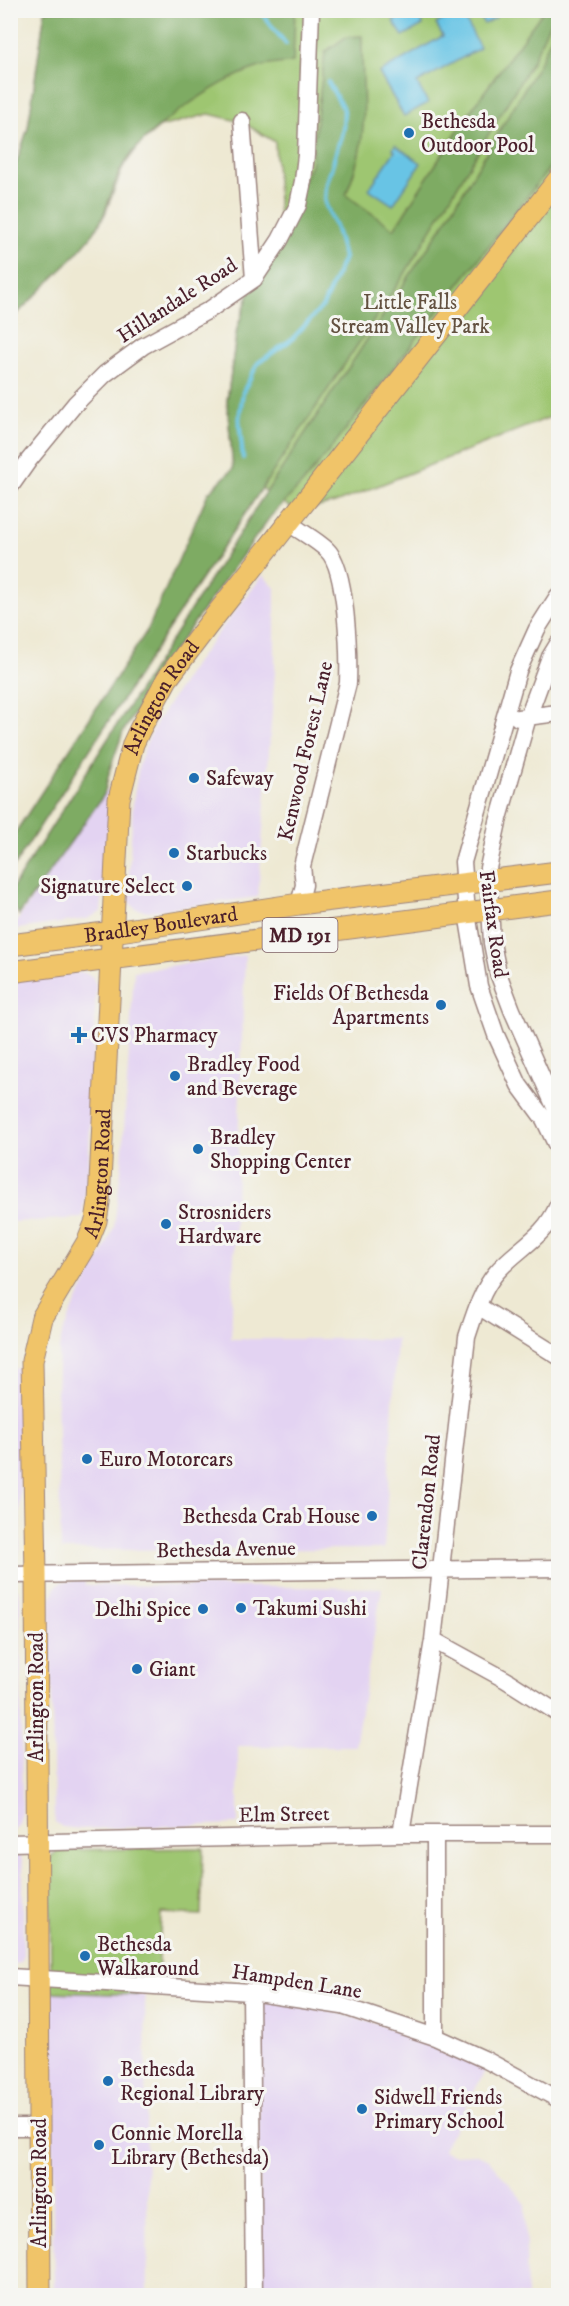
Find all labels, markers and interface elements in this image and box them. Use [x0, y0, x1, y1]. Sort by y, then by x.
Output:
place label: Bethesda Outdoor Pool [421, 109, 535, 159]
marker: Bethesda Outdoor Pool [402, 126, 416, 140]
street label: Hillandale Road [113, 252, 243, 349]
park label: Little Falls Stream Valley Park [330, 290, 490, 340]
street label: Arlington Road [119, 635, 206, 758]
street label: Kenwood Forest Lane [273, 659, 339, 844]
place label: Safeway [206, 766, 274, 792]
marker: Safeway [187, 771, 201, 785]
place label: Starbucks [186, 841, 267, 867]
marker: Starbucks [167, 846, 181, 860]
street label: Fairfax Road [473, 869, 513, 980]
place label: Signature Select [40, 874, 175, 900]
marker: Signature Select [180, 879, 194, 893]
street label: Bradley Boulevard [82, 901, 240, 950]
road number: MD 191 [262, 918, 338, 952]
place label: Fields Of Bethesda Apartments [273, 981, 429, 1031]
marker: Fields Of Bethesda Apartments [434, 998, 448, 1012]
place label: CVS Pharmacy [91, 1023, 218, 1049]
marker: CVS Pharmacy [72, 1028, 86, 1042]
place label: Bradley Food and Beverage [187, 1052, 300, 1102]
marker: Bradley Food and Beverage [168, 1069, 182, 1083]
street label: Arlington Road [78, 1108, 118, 1242]
place label: Bradley Shopping Center [210, 1125, 351, 1175]
marker: Bradley Shopping Center [191, 1142, 205, 1156]
place label: Strosniders Hardware [178, 1200, 271, 1250]
marker: Strosniders Hardware [159, 1217, 173, 1231]
street label: Clarendon Road [407, 1432, 447, 1571]
place label: Euro Motorcars [99, 1447, 233, 1473]
marker: Euro Motorcars [80, 1452, 94, 1466]
place label: Bethesda Crab House [182, 1504, 360, 1530]
marker: Bethesda Crab House [365, 1509, 379, 1523]
street label: Bethesda Avenue [156, 1536, 296, 1564]
place label: Takumi Sushi [253, 1596, 367, 1622]
place label: Delhi Spice [95, 1597, 191, 1623]
marker: Takumi Sushi [234, 1601, 248, 1615]
marker: Delhi Spice [196, 1602, 210, 1616]
street label: Arlington Road [24, 1632, 50, 1762]
place label: Giant [149, 1657, 196, 1683]
marker: Giant [130, 1662, 144, 1676]
street label: Elm Street [238, 1801, 330, 1829]
place label: Bethesda Walkaround [96, 1932, 200, 1982]
marker: Bethesda Walkaround [78, 1949, 92, 1963]
street label: Hampden Lane [230, 1959, 364, 2005]
place label: Bethesda Regional Library [120, 2057, 265, 2107]
marker: Bethesda Regional Library [101, 2074, 115, 2088]
place label: Sidwell Friends Primary School [374, 2085, 505, 2135]
marker: Sidwell Friends Primary School [355, 2102, 369, 2116]
street label: Arlington Road [27, 2118, 53, 2248]
place label: Connie Morella Library (Bethesda) [111, 2121, 269, 2171]
marker: Connie Morella Library (Bethesda) [92, 2138, 106, 2152]

